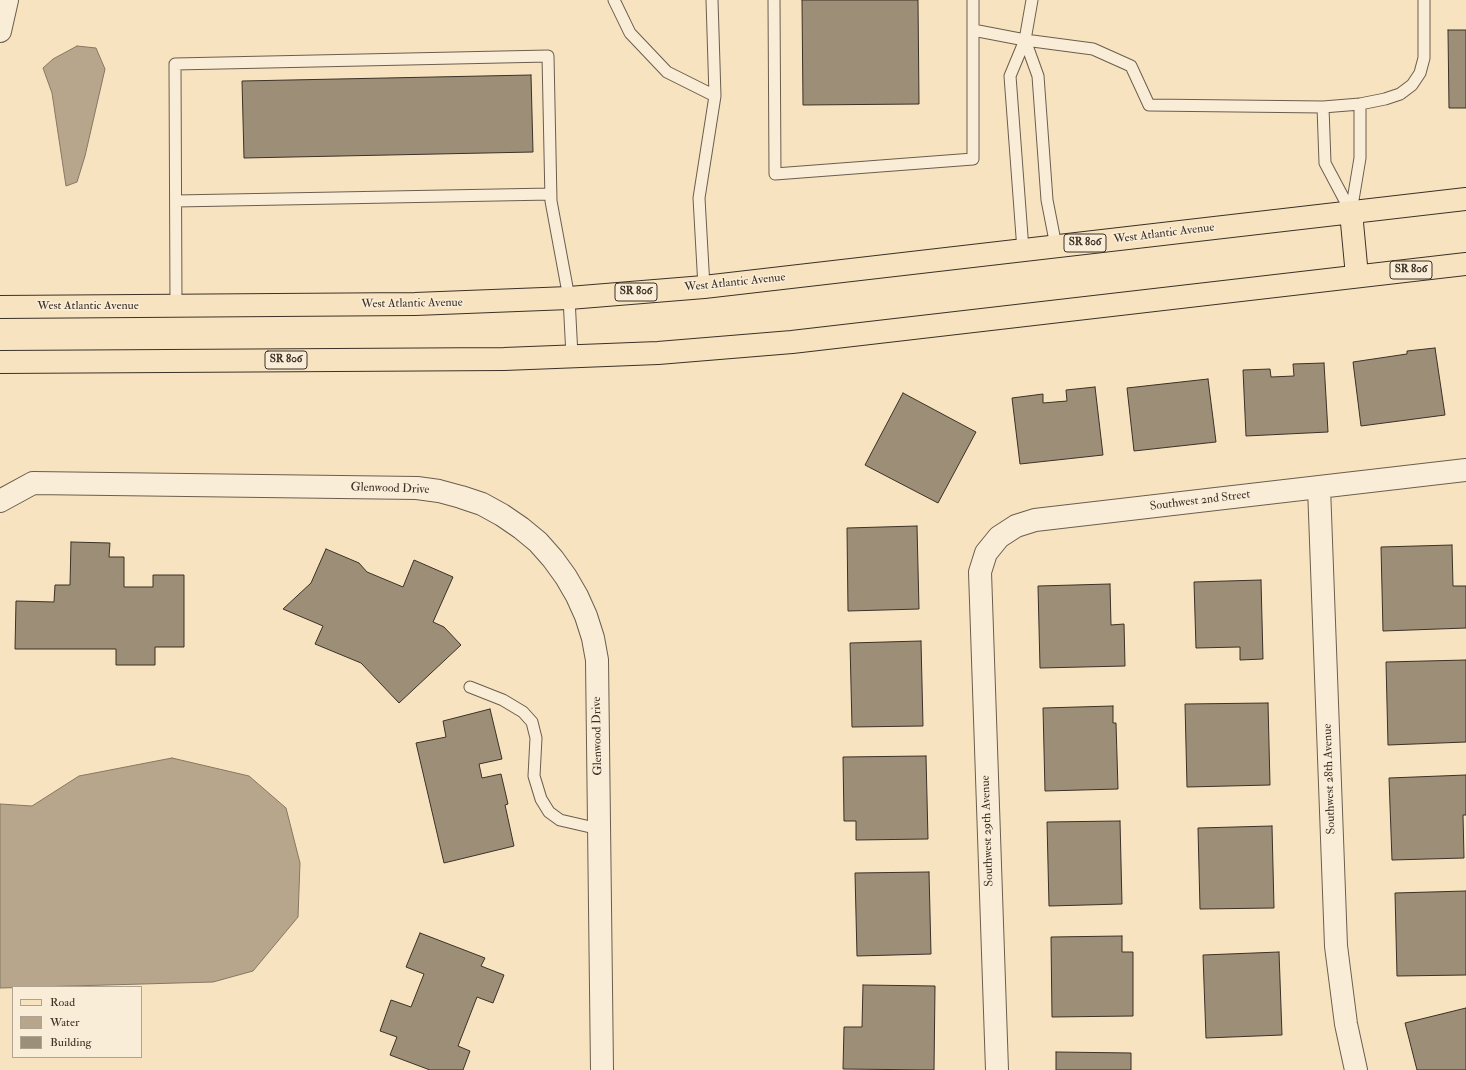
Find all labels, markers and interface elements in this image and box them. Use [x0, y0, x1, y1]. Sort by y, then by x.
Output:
street label: West Atlantic Avenue [1113, 221, 1215, 247]
road number: SR 806 [1064, 234, 1106, 252]
road number: SR 806 [1390, 261, 1432, 279]
street label: West Atlantic Avenue [684, 271, 786, 295]
road number: SR 806 [615, 283, 657, 301]
street label: West Atlantic Avenue [361, 296, 463, 312]
street label: West Atlantic Avenue [37, 299, 139, 313]
road number: SR 806 [265, 351, 307, 369]
street label: Glenwood Drive [350, 480, 430, 498]
street label: Southwest 2nd Street [1149, 488, 1251, 514]
street label: Glenwood Drive [590, 696, 606, 776]
street label: Southwest 28th Avenue [1321, 723, 1339, 835]
street label: Southwest 29th Avenue [979, 775, 997, 887]
legend [12, 986, 142, 1058]
text: Road [50, 995, 75, 1010]
text: Water [50, 1015, 79, 1030]
text: Building [50, 1035, 91, 1050]

